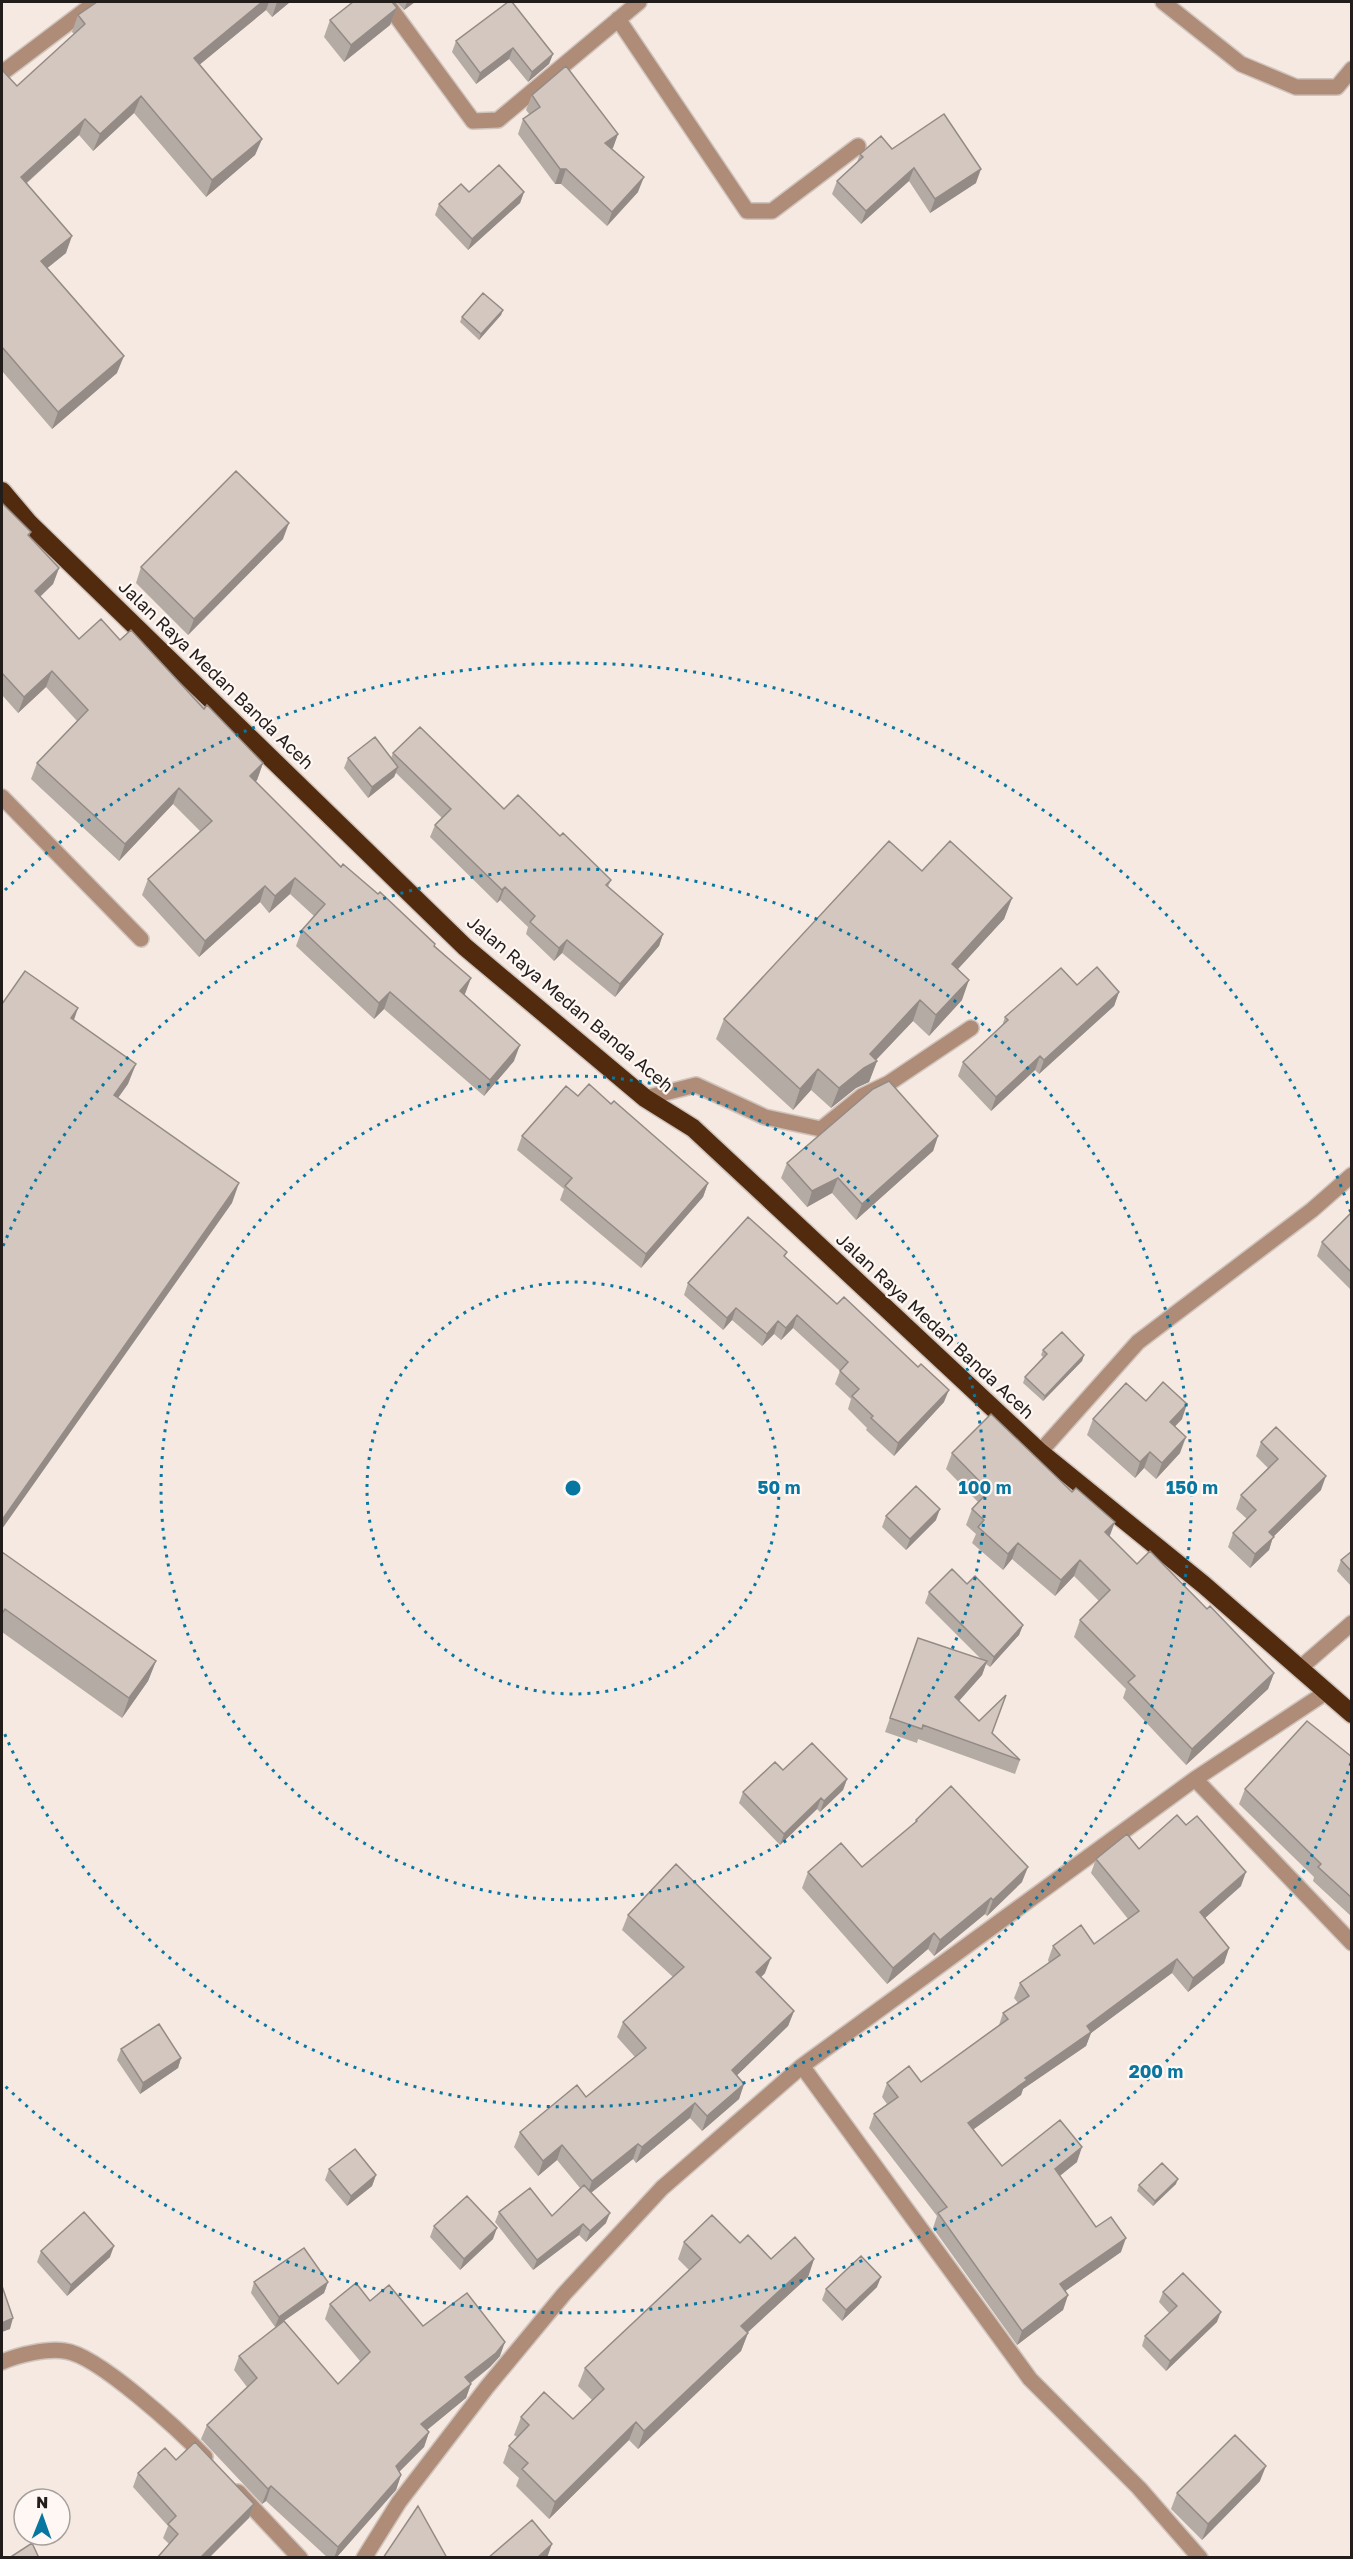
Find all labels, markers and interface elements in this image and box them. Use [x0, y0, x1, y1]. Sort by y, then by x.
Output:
street label: Jalan Raya Medan Banda Aceh [115, 575, 319, 773]
street label: Jalan Raya Medan Banda Aceh [463, 910, 678, 1096]
street label: Jalan Raya Medan Banda Aceh [832, 1228, 1039, 1423]
text: 50 m [758, 1476, 800, 1498]
text: 100 m [959, 1476, 1011, 1498]
text: 150 m [1166, 1476, 1218, 1498]
centre of rings [563, 1478, 583, 1498]
text: 200 m [1129, 2060, 1183, 2082]
north arrow [12, 2487, 72, 2547]
text: N [36, 2492, 49, 2512]

